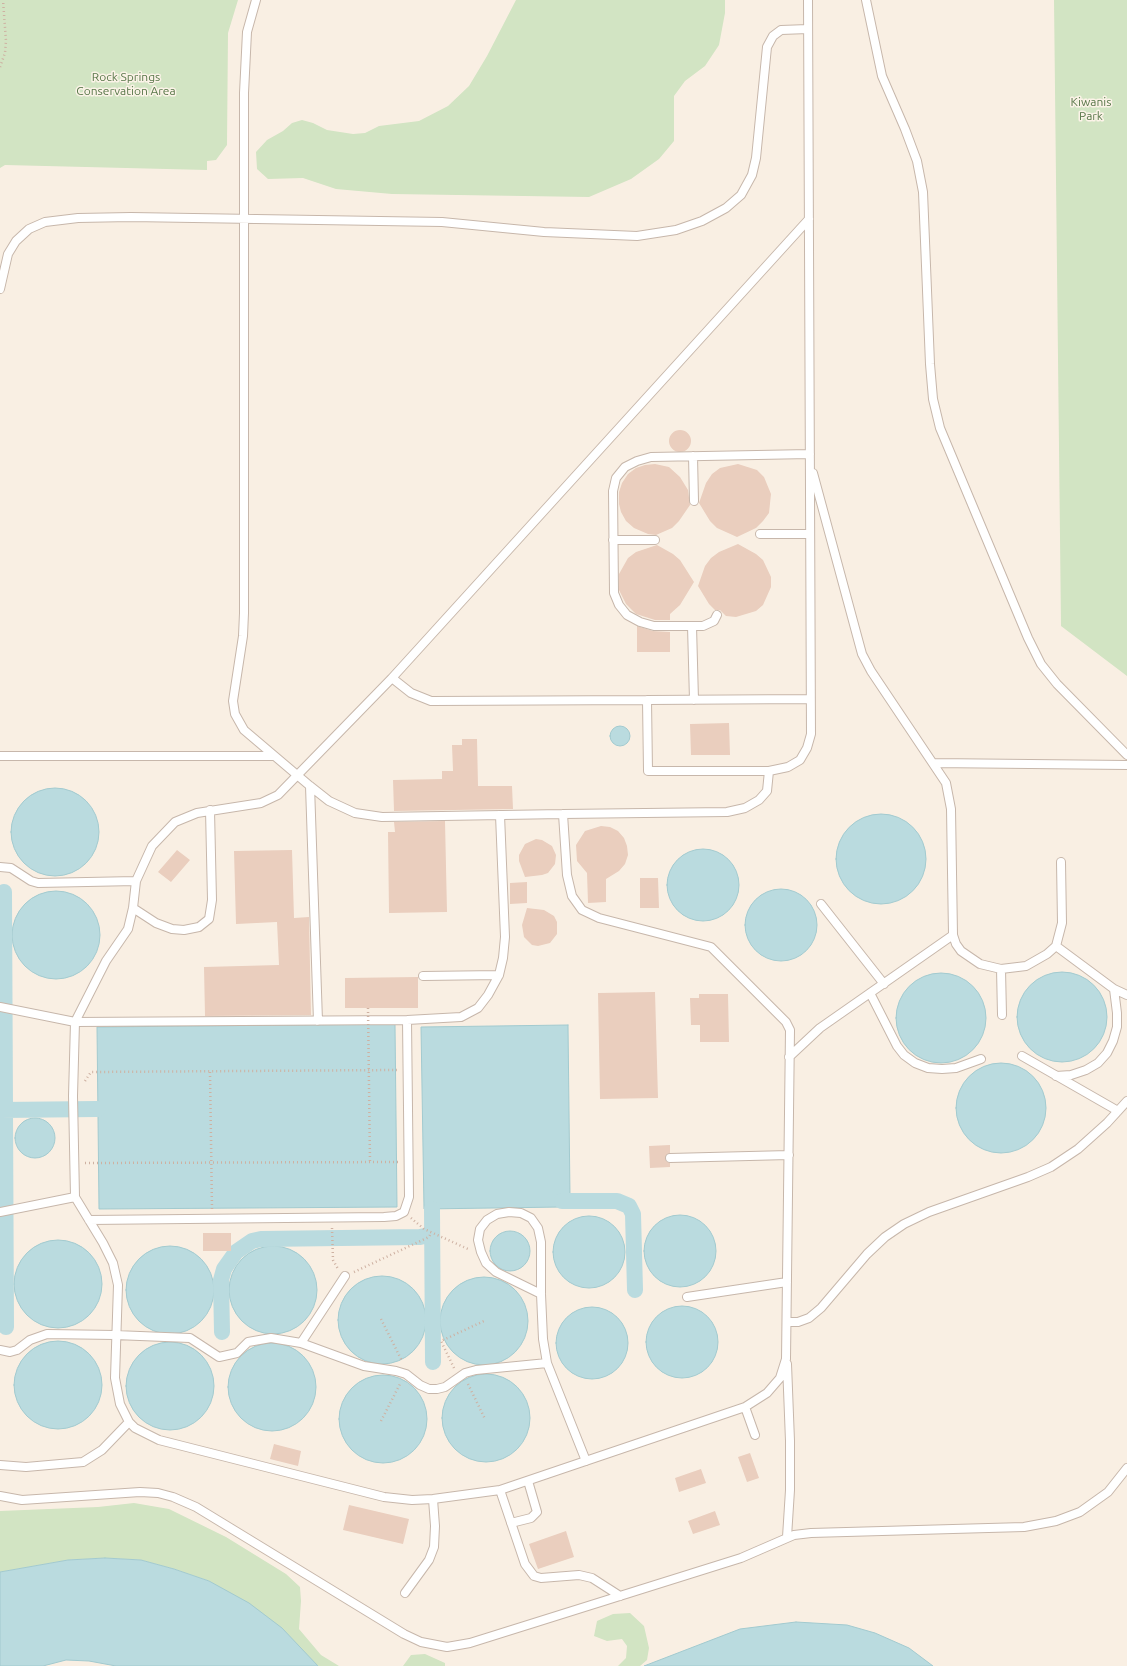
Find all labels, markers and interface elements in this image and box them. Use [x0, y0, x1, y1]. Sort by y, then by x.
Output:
park label: Rock Springs Conservation Area [76, 70, 176, 98]
park label: Kiwanis Park [1071, 95, 1111, 123]

